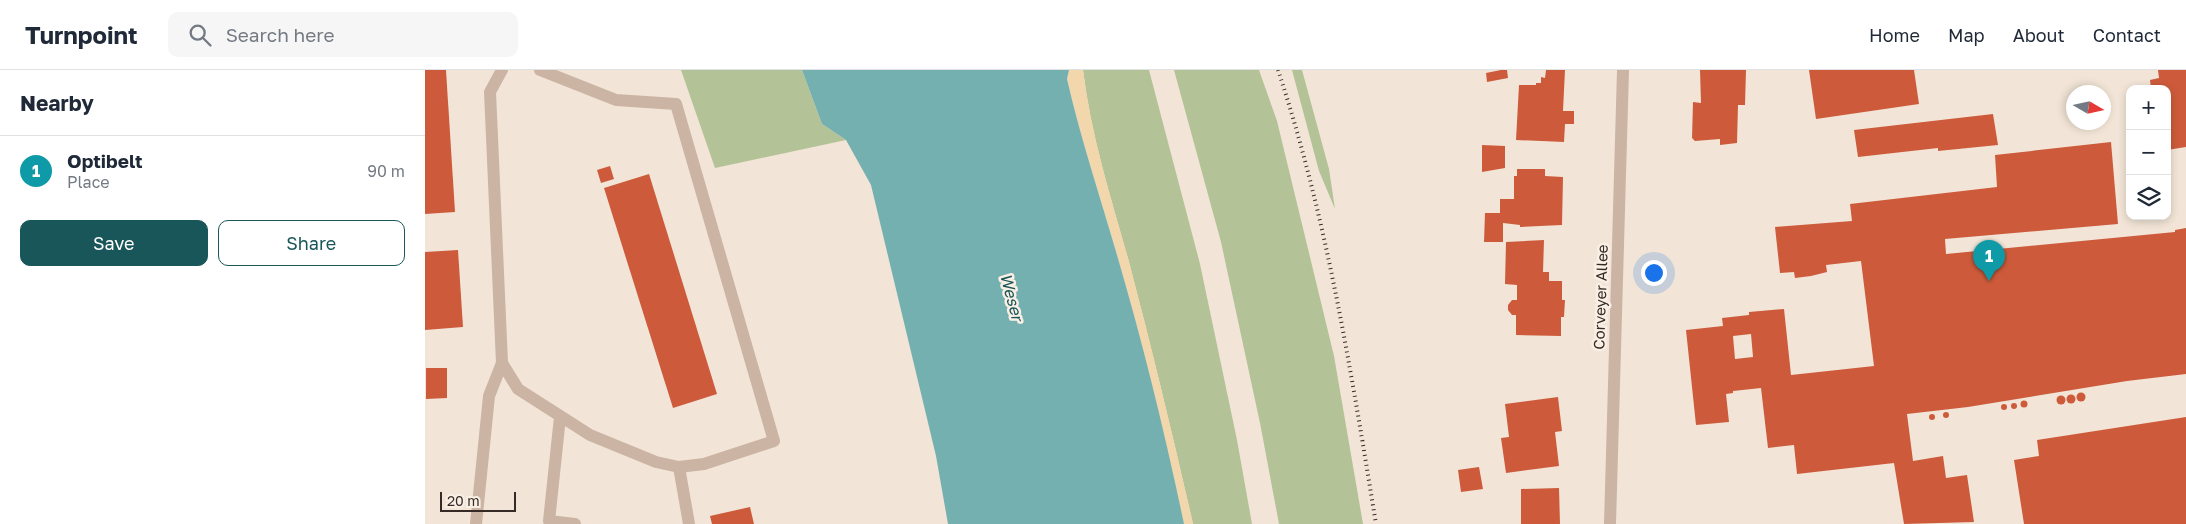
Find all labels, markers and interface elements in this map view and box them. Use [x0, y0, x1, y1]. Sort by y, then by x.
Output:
search box [168, 12, 518, 57]
text: Turnpoint [25, 20, 138, 49]
icon: search [186, 21, 214, 49]
text: Search here [226, 23, 335, 46]
text: Home [1869, 24, 1920, 46]
text: Map [1948, 24, 1985, 46]
text: About [2013, 24, 2065, 46]
text: Contact [2093, 24, 2161, 46]
north arrow [2066, 85, 2111, 130]
map controls [2126, 85, 2171, 220]
button: + [2126, 85, 2171, 130]
text: Nearby [20, 90, 94, 116]
button: − [2126, 130, 2171, 175]
text: Optibelt [67, 149, 143, 172]
text: 1 [32, 161, 40, 181]
text: 90 m [367, 161, 405, 181]
text: Place [67, 172, 110, 192]
button: layers [2126, 175, 2171, 220]
button: Save [20, 220, 208, 266]
button: Share [218, 220, 405, 266]
pin: 1 [1973, 240, 2005, 281]
street label: Corveyer Allee [1589, 244, 1611, 350]
your location [1641, 260, 1667, 286]
water label: Weser [996, 271, 1029, 325]
scale bar [440, 489, 516, 512]
text: 20 m [447, 492, 480, 509]

